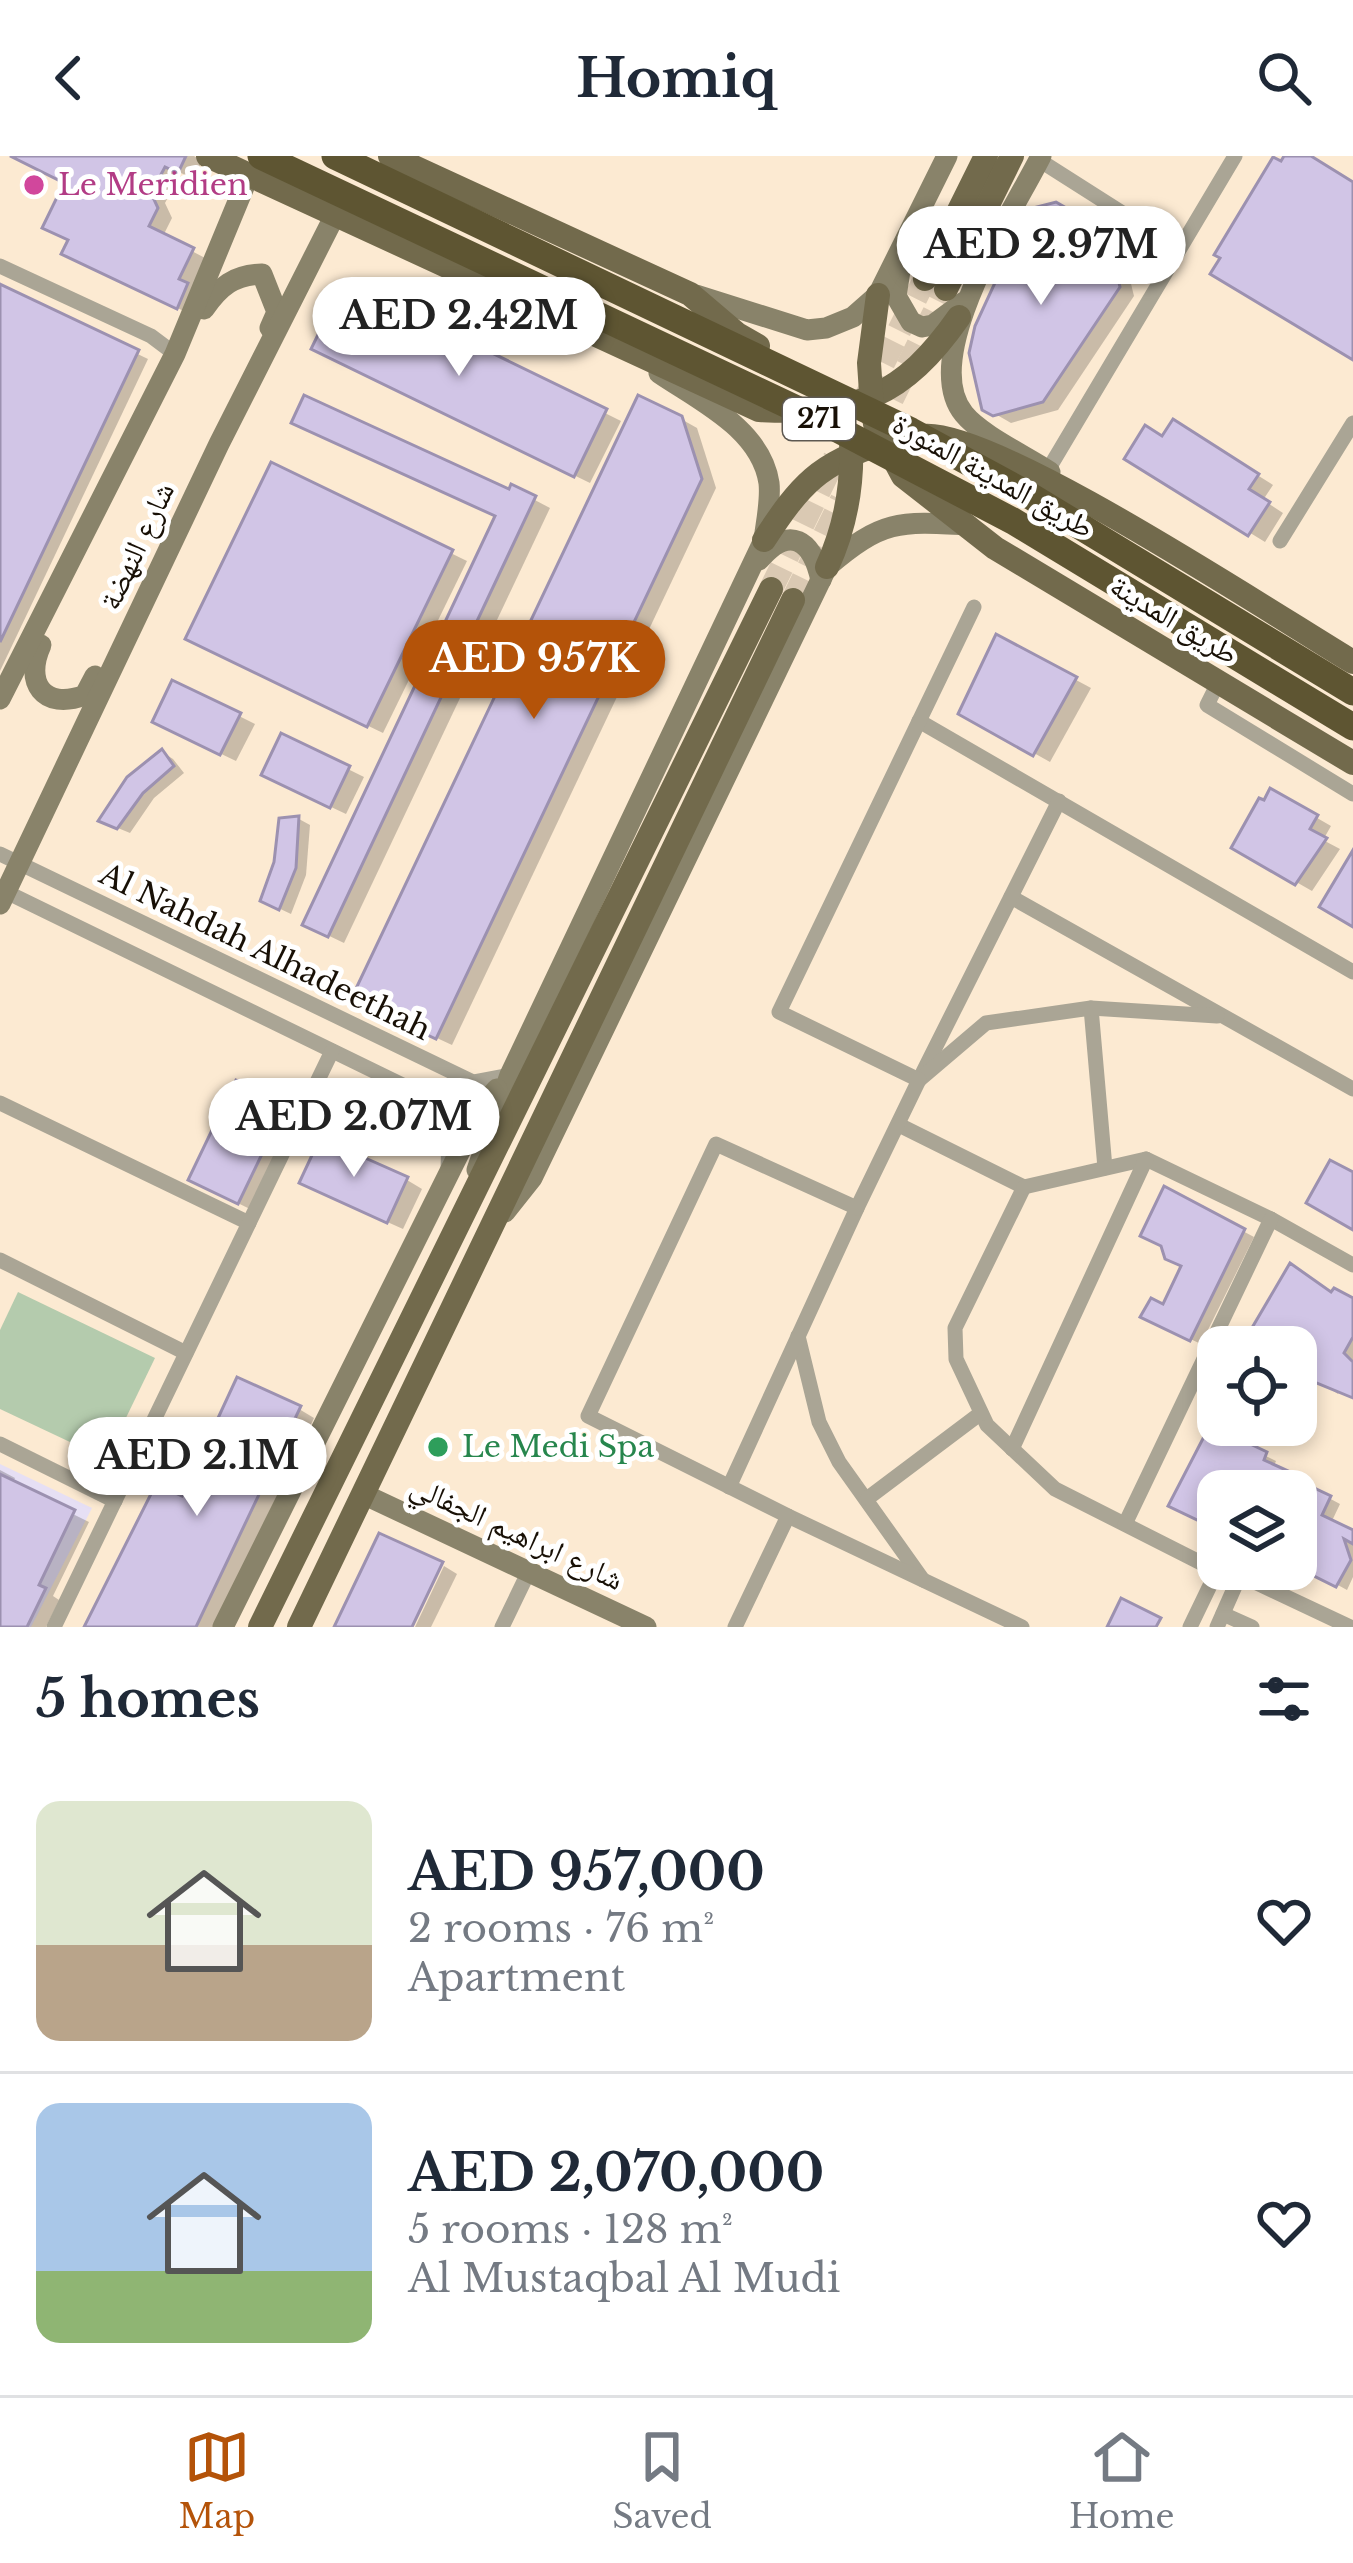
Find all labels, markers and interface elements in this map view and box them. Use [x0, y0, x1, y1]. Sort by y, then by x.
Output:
icon: back [36, 45, 102, 111]
text: Homiq [576, 45, 777, 112]
icon: search [1251, 45, 1317, 111]
place label: Le Meridien [58, 166, 248, 203]
marker: Le Meridien [21, 172, 47, 198]
pin: AED 2.97M [904, 206, 1178, 308]
text: AED 2.97M [924, 220, 1158, 269]
pin: AED 2.42M [322, 277, 596, 379]
text: AED 2.42M [339, 291, 579, 340]
road number: 271 [783, 398, 855, 440]
street label: طريق المدينة المنورة [886, 405, 1100, 546]
street label: شارع النهضة [91, 476, 183, 616]
street label: طريق المدينة [1104, 567, 1245, 672]
pin: AED 957K [410, 620, 658, 722]
text: AED 957K [429, 634, 639, 683]
street label: Al Nahdah Alhadeethah [93, 855, 437, 1048]
pin: AED 2.07M [217, 1078, 491, 1180]
text: AED 2.07M [235, 1092, 473, 1141]
map controls [1197, 1326, 1317, 1590]
button: locate [1197, 1326, 1317, 1446]
pin: AED 2.1M [73, 1417, 321, 1519]
place label: Le Medi Spa [462, 1428, 654, 1465]
text: AED 2.1M [95, 1431, 299, 1480]
marker: Le Medi Spa [425, 1434, 451, 1460]
street label: شارع ابراهيم الجفالي [403, 1467, 629, 1603]
button: layers [1197, 1470, 1317, 1590]
icon: filters [1251, 1666, 1317, 1732]
text: 5 homes [36, 1668, 260, 1731]
text: AED 957,000 [408, 1841, 765, 1904]
icon: home [132, 1849, 276, 1993]
icon: heart [1251, 1888, 1317, 1954]
text: 2 rooms · 76 m² [408, 1904, 714, 1953]
text: Apartment [408, 1953, 625, 2002]
text: AED 2,070,000 [408, 2142, 824, 2205]
icon: home [132, 2151, 276, 2295]
icon: heart [1251, 2190, 1317, 2256]
text: 5 rooms · 128 m² [408, 2205, 733, 2254]
text: Al Mustaqbal Al Mudi [408, 2254, 840, 2303]
tab: Map [179, 2424, 255, 2537]
tab: Saved [612, 2424, 712, 2537]
tab: Home [1069, 2424, 1174, 2537]

